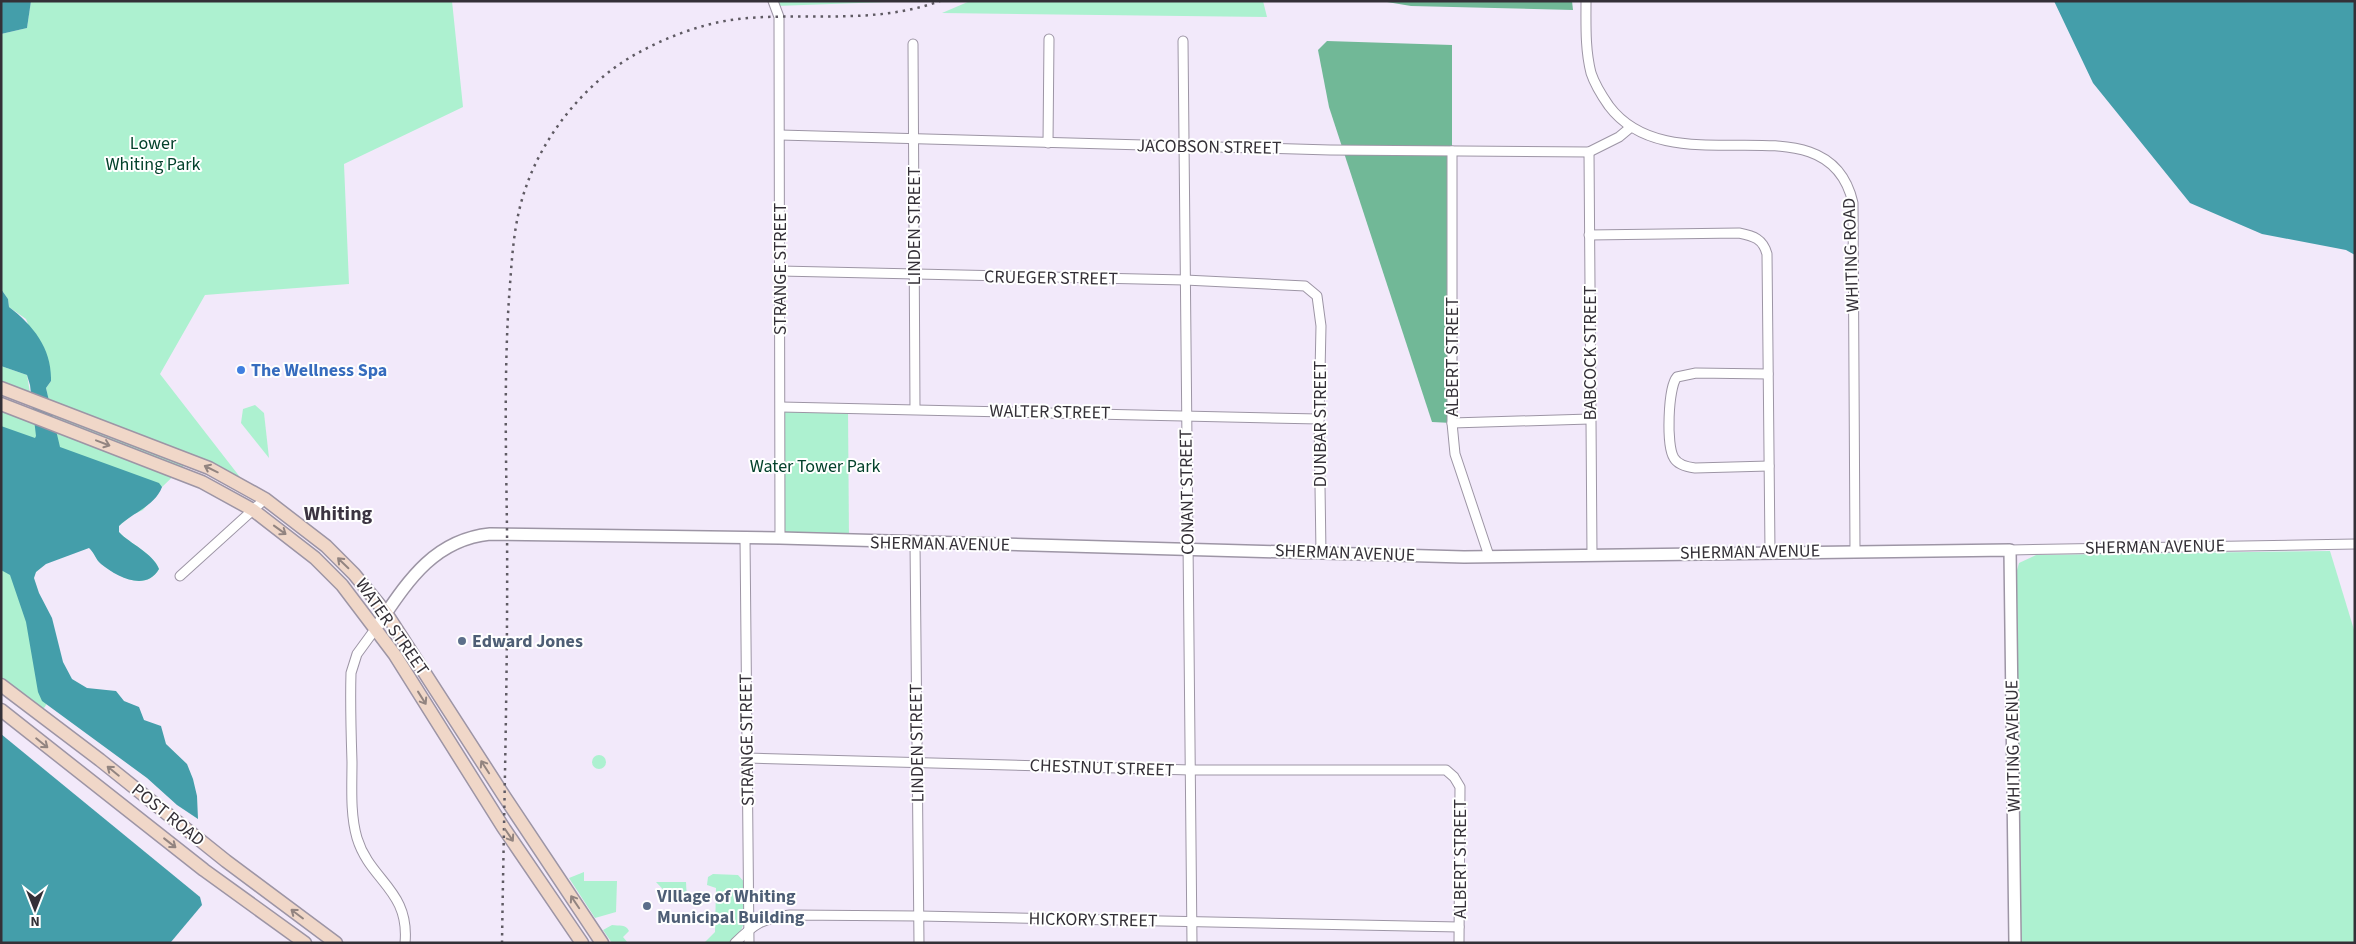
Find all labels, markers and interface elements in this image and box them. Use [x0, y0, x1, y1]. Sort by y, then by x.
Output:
park label: Lower Whiting Park [105, 131, 201, 177]
street label: JACOBSON STREET [1136, 133, 1282, 161]
street label: LINDEN STREET [902, 166, 927, 285]
street label: WHITING ROAD [1837, 197, 1865, 313]
street label: STRANGE STREET [768, 202, 793, 335]
street label: CRUEGER STREET [984, 264, 1118, 292]
street label: BABCOCK STREET [1578, 285, 1603, 420]
street label: ALBERT STREET [1440, 297, 1465, 417]
place label: The Wellness Spa [251, 358, 387, 383]
street label: DUNBAR STREET [1308, 361, 1333, 487]
marker: The Wellness Spa [235, 364, 247, 376]
street label: WALTER STREET [989, 398, 1111, 426]
street label: CONANT STREET [1173, 429, 1201, 555]
one-way arrow [95, 439, 111, 448]
park label: Water Tower Park [750, 454, 880, 479]
one-way arrow [204, 464, 219, 474]
district label: Whiting [304, 500, 373, 528]
one-way arrow [273, 525, 287, 535]
street label: SHERMAN AVENUE [870, 530, 1010, 558]
street label: SHERMAN AVENUE [2085, 533, 2225, 561]
street label: SHERMAN AVENUE [1274, 538, 1416, 568]
street label: SHERMAN AVENUE [1680, 538, 1820, 566]
one-way arrow [337, 557, 349, 569]
street label: WATER STREET [349, 573, 435, 681]
place label: Edward Jones [472, 629, 583, 654]
marker: Edward Jones [456, 635, 468, 647]
street label: STRANGE STREET [733, 673, 761, 806]
street label: WHITING AVENUE [1999, 680, 2027, 812]
street label: LINDEN STREET [903, 683, 931, 803]
one-way arrow [417, 691, 427, 705]
one-way arrow [36, 737, 49, 748]
street label: CHESTNUT STREET [1029, 753, 1175, 783]
one-way arrow [480, 760, 491, 774]
one-way arrow [107, 765, 120, 776]
street label: POST ROAD [126, 778, 210, 852]
street label: ALBERT STREET [1448, 799, 1473, 919]
one-way arrow [504, 828, 514, 842]
one-way arrow [163, 838, 176, 849]
north arrow [10, 884, 60, 934]
place label: VIllage of Whiting Municipal Building [656, 884, 805, 930]
one-way arrow [570, 896, 580, 910]
marker: VIllage of Whiting Municipal Building [641, 900, 653, 912]
street label: HICKORY STREET [1028, 906, 1158, 934]
one-way arrow [291, 908, 304, 919]
text: N [30, 911, 40, 931]

